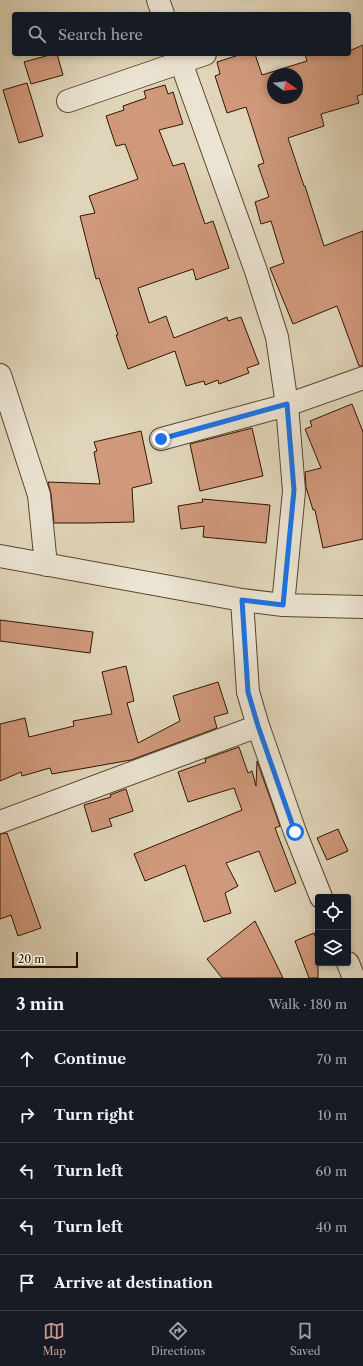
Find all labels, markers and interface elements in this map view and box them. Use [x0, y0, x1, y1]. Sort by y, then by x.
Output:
search box [12, 12, 351, 56]
icon: search [26, 23, 48, 45]
text: Search here [58, 25, 143, 44]
north arrow [267, 68, 303, 104]
route end [152, 430, 170, 448]
route start [286, 823, 304, 841]
map controls [315, 894, 351, 966]
button: locate [315, 894, 351, 930]
button: layers [315, 930, 351, 966]
scale bar [12, 950, 78, 969]
text: 20 m [18, 952, 44, 966]
text: 3 min [16, 994, 65, 1014]
text: Walk · 180 m [268, 996, 347, 1012]
icon: ahead [16, 1048, 38, 1070]
text: Continue [54, 1049, 126, 1068]
text: 70 m [317, 1051, 347, 1067]
icon: right [16, 1104, 38, 1126]
text: Turn right [54, 1105, 134, 1124]
text: 10 m [318, 1107, 347, 1123]
icon: left [16, 1160, 38, 1182]
text: Turn left [54, 1161, 123, 1180]
text: 60 m [316, 1163, 347, 1179]
icon: left [16, 1216, 38, 1238]
text: Turn left [54, 1217, 123, 1236]
text: 40 m [316, 1219, 347, 1235]
icon: arrive [16, 1272, 38, 1294]
text: Arrive at destination [54, 1273, 213, 1292]
tab: Map [42, 1320, 66, 1358]
tab: Directions [151, 1320, 205, 1358]
tab: Saved [290, 1320, 321, 1358]

